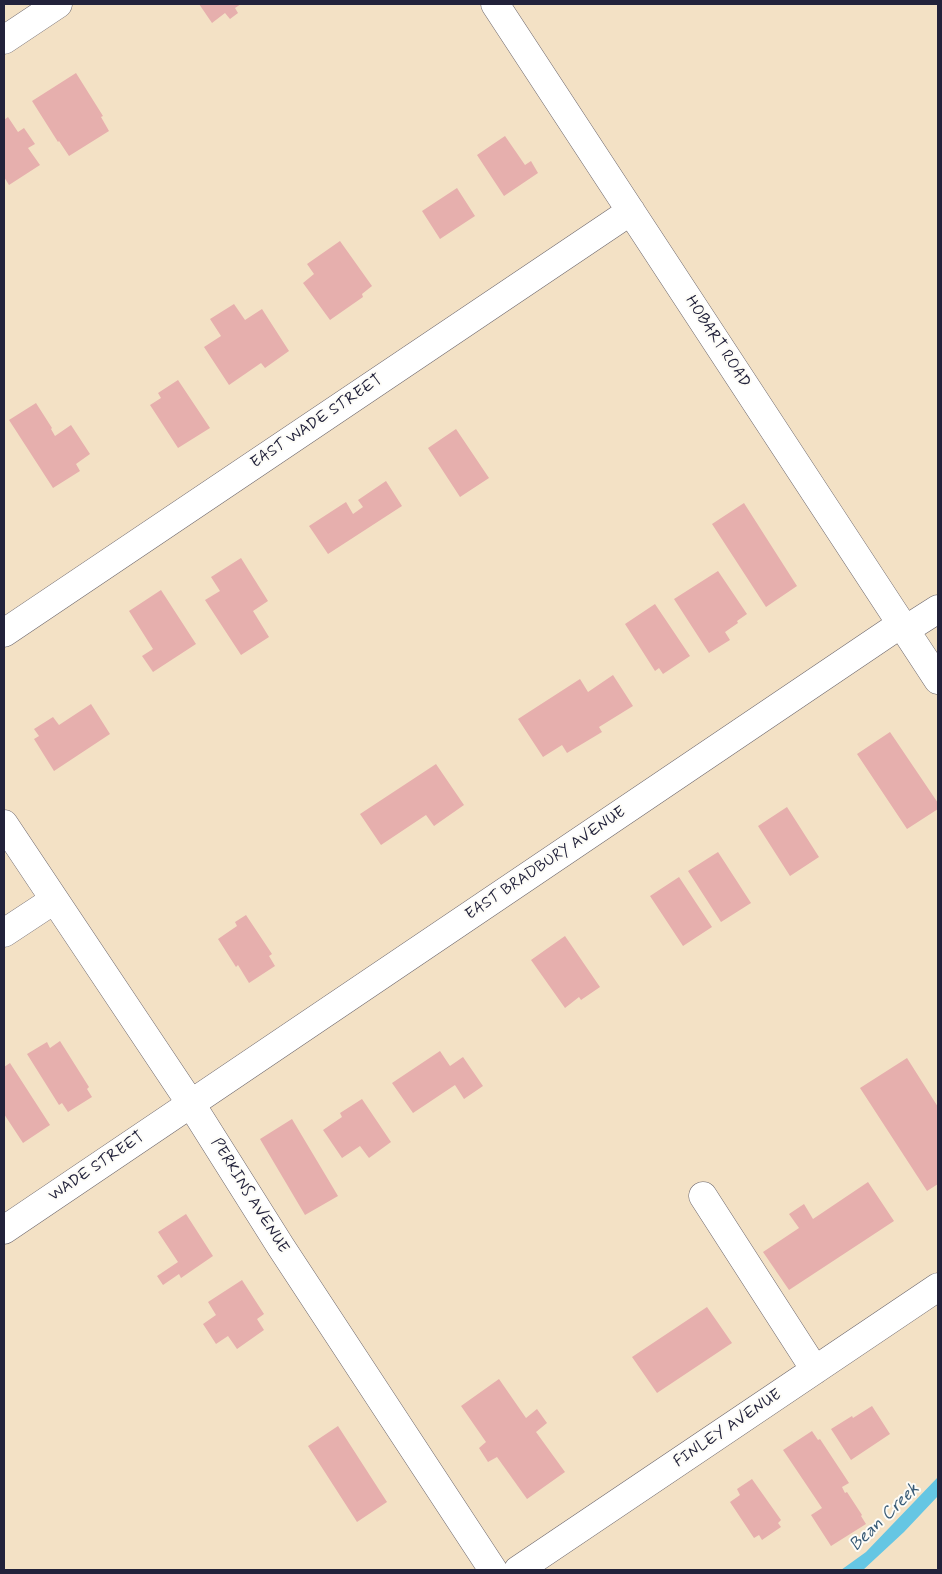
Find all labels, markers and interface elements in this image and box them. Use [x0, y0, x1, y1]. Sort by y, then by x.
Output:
street label: HOBART ROAD [680, 293, 754, 391]
street label: EAST WADE STREET [248, 371, 386, 473]
street label: EAST BRADBURY AVENUE [462, 803, 630, 925]
street label: WADE STREET [45, 1128, 149, 1206]
street label: PERKINS AVENUE [206, 1135, 292, 1257]
street label: FINLEY AVENUE [670, 1386, 786, 1472]
water label: Bean Creek [846, 1479, 924, 1557]

